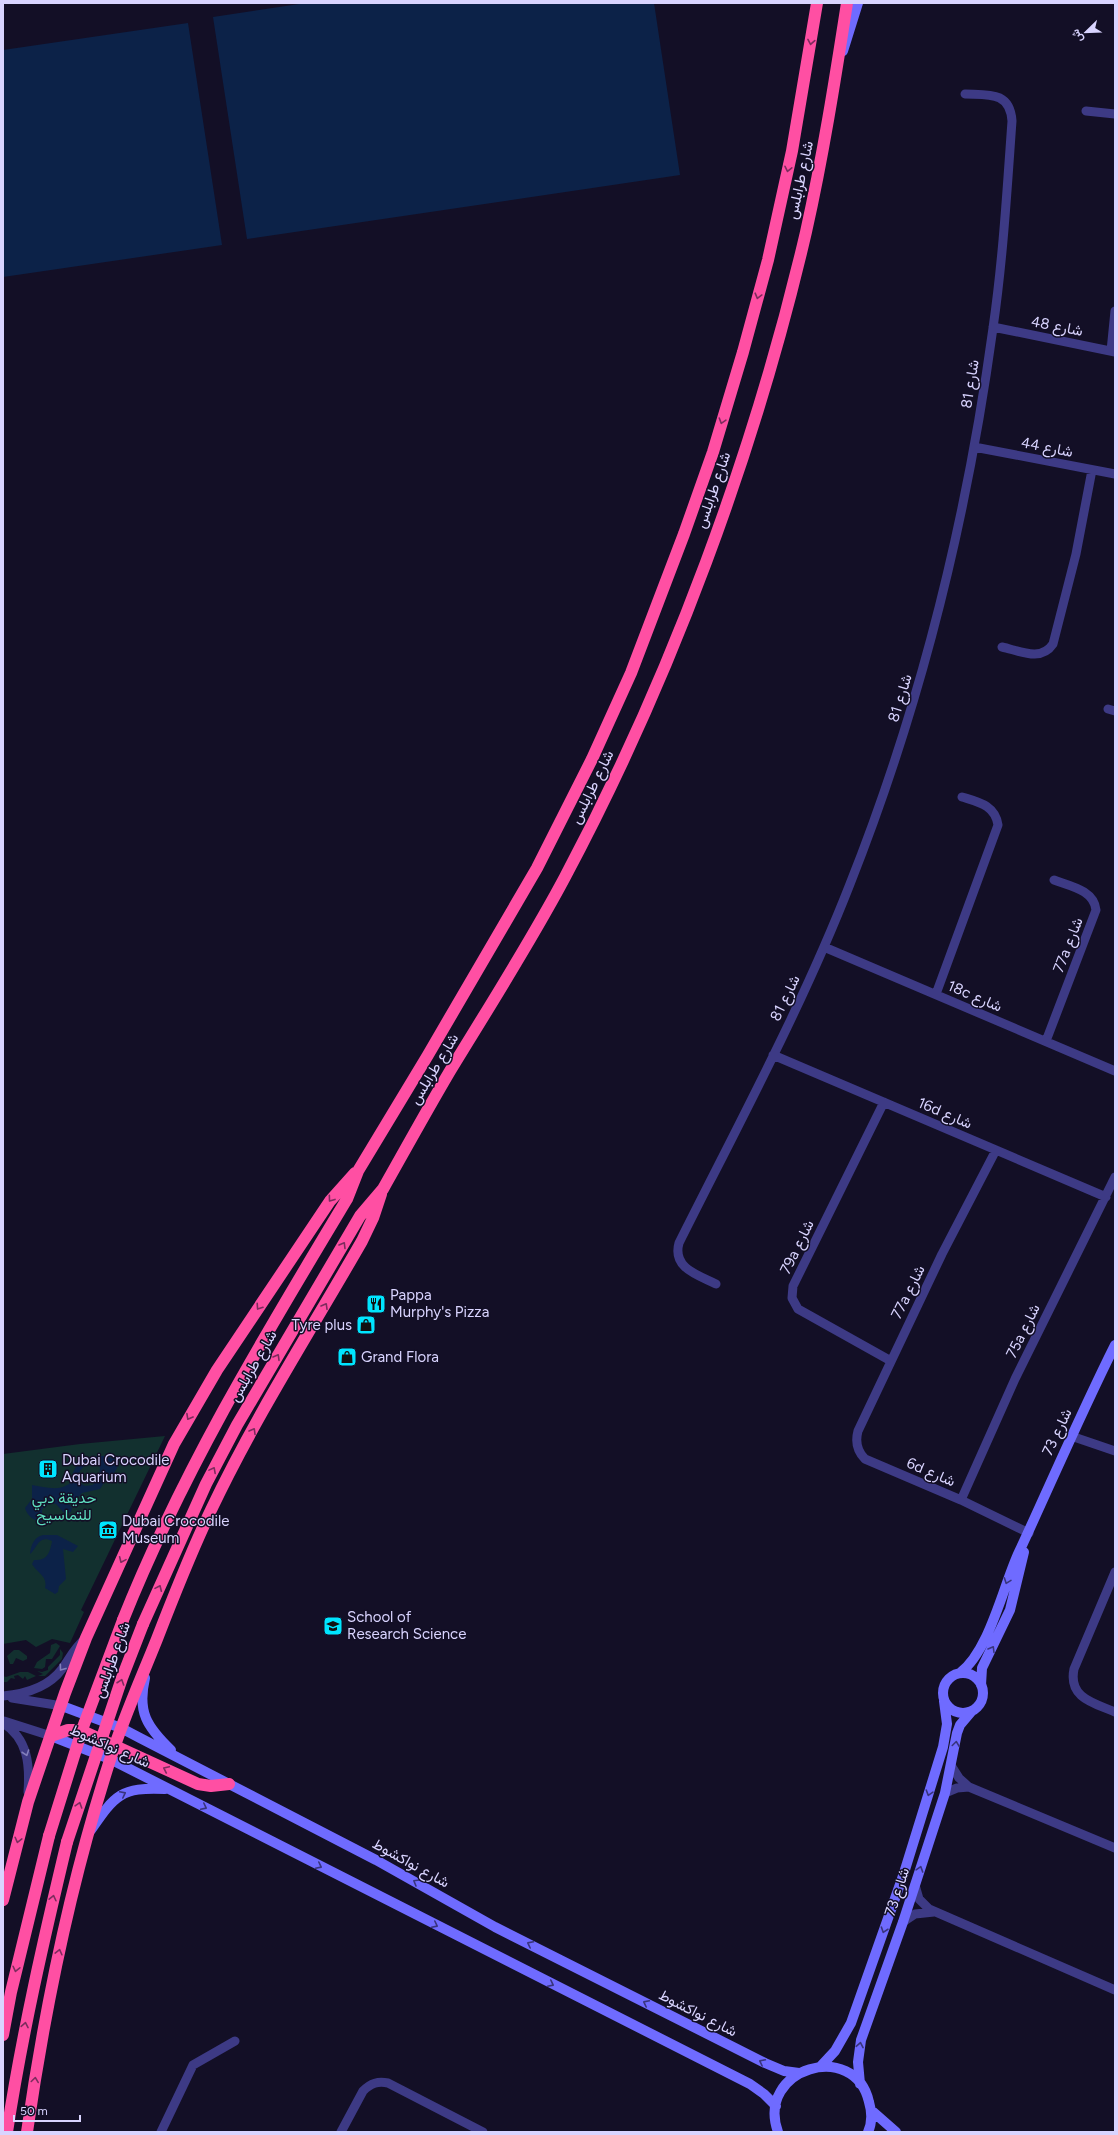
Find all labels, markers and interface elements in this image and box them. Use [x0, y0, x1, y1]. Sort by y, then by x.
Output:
north arrow [1066, 12, 1106, 52]
text: ش [1069, 27, 1086, 44]
one-way arrow [808, 39, 816, 45]
street label: شارع طرابلس [783, 139, 819, 221]
one-way arrow [785, 166, 793, 173]
one-way arrow [755, 293, 763, 299]
street label: شارع 48 [1029, 312, 1085, 342]
street label: شارع 81 [957, 358, 985, 410]
one-way arrow [718, 417, 727, 424]
street label: شارع 44 [1019, 433, 1075, 463]
street label: شارع طرابلس [692, 449, 736, 531]
street label: شارع 81 [884, 672, 918, 725]
street label: شارع طرابلس [566, 747, 619, 828]
street label: 77a شارع [1049, 915, 1089, 976]
street label: شارع 81 [766, 972, 806, 1025]
street label: 18c شارع [944, 977, 1005, 1017]
street label: شارع طرابلس [406, 1030, 464, 1109]
street label: 16d شارع [914, 1094, 975, 1134]
one-way arrow [329, 1195, 336, 1202]
street label: 79a شارع [776, 1217, 820, 1278]
one-way arrow [339, 1242, 346, 1249]
street label: 77a شارع [887, 1262, 931, 1323]
place label: Pappa Murphy's Pizza [390, 1286, 489, 1321]
restaurant icon: Pappa Murphy's Pizza [365, 1293, 387, 1315]
street label: 75a شارع [1002, 1301, 1046, 1362]
one-way arrow [257, 1303, 264, 1310]
one-way arrow [320, 1303, 327, 1310]
shop icon: Tyre plus [355, 1314, 377, 1336]
place label: Tyre plus [292, 1316, 352, 1334]
street label: شارع طرابلس [225, 1327, 283, 1406]
shop icon: Grand Flora [336, 1346, 358, 1368]
place label: Grand Flora [361, 1348, 439, 1366]
one-way arrow [272, 1354, 279, 1361]
street label: شارع 73 [1038, 1405, 1078, 1459]
one-way arrow [186, 1413, 193, 1420]
one-way arrow [248, 1428, 256, 1435]
place label: Dubai Crocodile Aquarium [62, 1451, 169, 1486]
street label: 6d شارع [903, 1454, 958, 1492]
building icon: Dubai Crocodile Aquarium [37, 1458, 59, 1480]
one-way arrow [208, 1467, 216, 1474]
park label: حديقة دبي للتماسيح [32, 1489, 96, 1526]
place label: Dubai Crocodile Museum [122, 1512, 229, 1547]
museum icon: Dubai Crocodile Museum [97, 1519, 119, 1541]
one-way arrow [119, 1555, 127, 1563]
one-way arrow [1004, 1578, 1012, 1585]
one-way arrow [154, 1585, 162, 1592]
place label: School of Research Science [347, 1608, 466, 1643]
school or university icon: School of Research Science [322, 1615, 344, 1637]
street label: شارع طرابلس [90, 1619, 136, 1701]
one-way arrow [987, 1646, 994, 1653]
one-way arrow [59, 1664, 66, 1671]
one-way arrow [116, 1679, 124, 1686]
street label: شارع نواكشوط [67, 1720, 153, 1773]
one-way arrow [951, 1741, 960, 1747]
one-way arrow [21, 1750, 30, 1757]
one-way arrow [162, 1766, 170, 1774]
one-way arrow [925, 1790, 934, 1797]
one-way arrow [119, 1791, 126, 1799]
one-way arrow [74, 1802, 82, 1809]
one-way arrow [199, 1802, 207, 1810]
street label: شارع نواكشوط [368, 1834, 453, 1893]
one-way arrow [14, 1836, 23, 1843]
one-way arrow [315, 1862, 323, 1869]
street label: شارع 73 [881, 1865, 915, 1919]
one-way arrow [915, 1866, 924, 1873]
one-way arrow [413, 1880, 420, 1887]
one-way arrow [49, 1894, 57, 1901]
one-way arrow [431, 1920, 439, 1928]
one-way arrow [880, 1927, 889, 1934]
one-way arrow [527, 1942, 534, 1949]
one-way arrow [55, 1949, 63, 1955]
one-way arrow [13, 1966, 21, 1972]
one-way arrow [547, 1979, 555, 1987]
street label: شارع نواكشوط [655, 1986, 740, 2042]
one-way arrow [643, 2000, 650, 2008]
one-way arrow [21, 2021, 29, 2028]
one-way arrow [855, 2042, 864, 2048]
one-way arrow [759, 2059, 766, 2067]
one-way arrow [30, 2076, 39, 2083]
scale bar [14, 2097, 80, 2123]
text: 50 m [20, 2104, 48, 2118]

